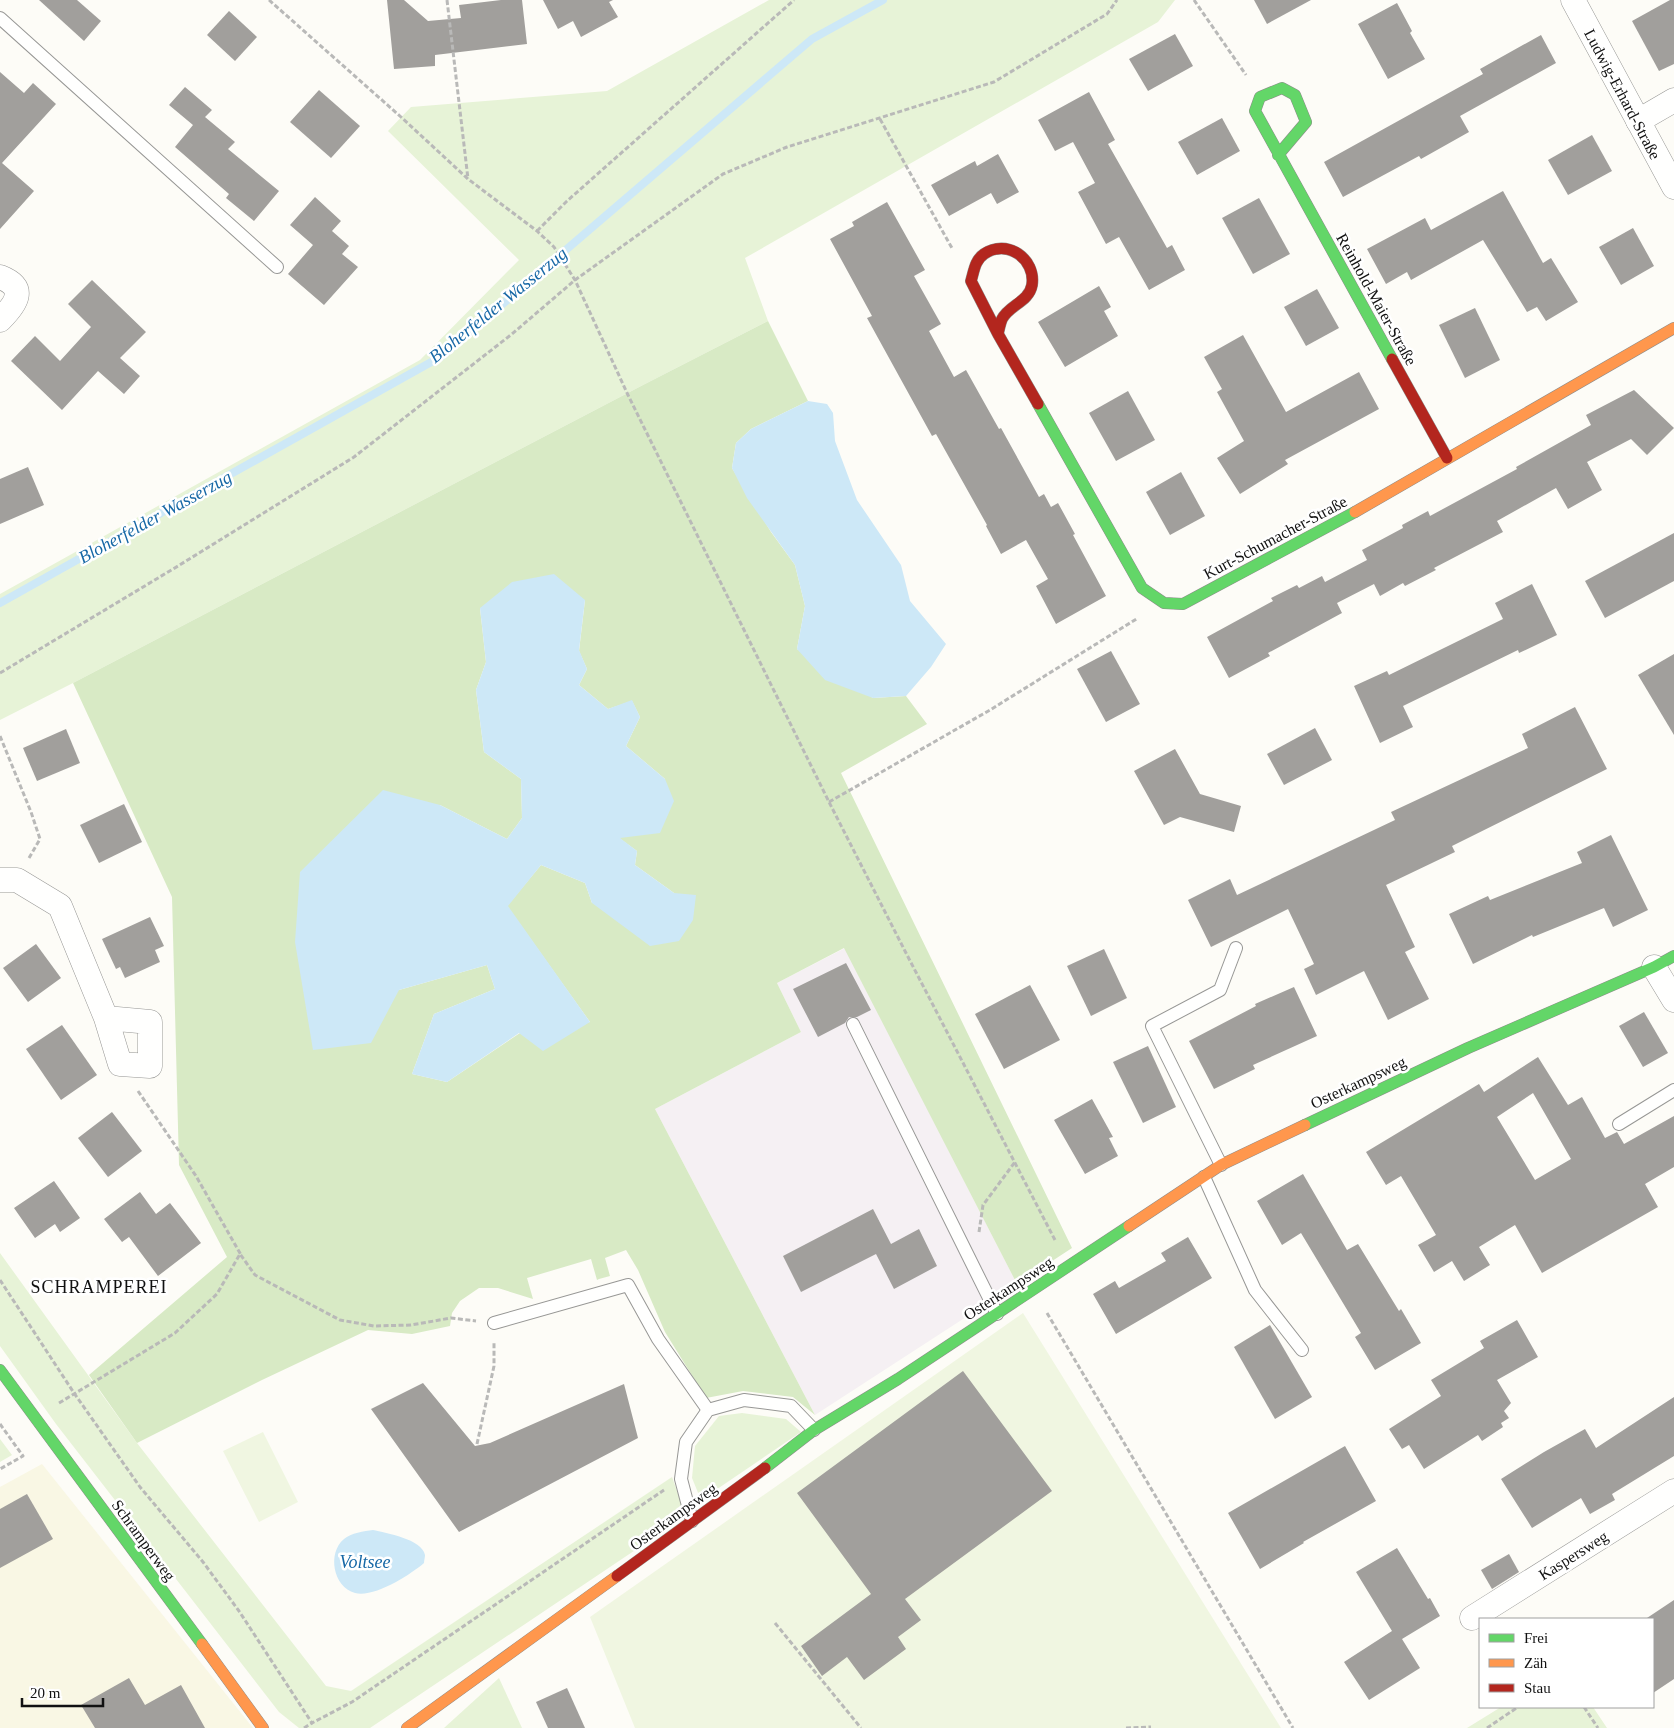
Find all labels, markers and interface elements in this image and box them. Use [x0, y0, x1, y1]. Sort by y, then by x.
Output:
street label: Ludwig-Erhard-Straße [1580, 26, 1664, 163]
street label: Reinhold-Maier-Straße [1333, 230, 1420, 368]
water label: Bloherfelder Wasserzug [425, 243, 571, 367]
water label: Bloherfelder Wasserzug [75, 467, 235, 567]
street label: Kurt-Schumacher-Straße [1201, 492, 1350, 582]
street label: Osterkampsweg [1308, 1053, 1409, 1113]
street label: Osterkampsweg [960, 1253, 1057, 1324]
district label: SCHRAMPEREI [30, 1277, 168, 1297]
street label: Osterkampsweg [627, 1479, 721, 1554]
street label: Schramperweg [108, 1496, 179, 1585]
street label: Kaspersweg [1536, 1527, 1611, 1584]
water label: Voltsee [340, 1552, 391, 1572]
legend [1479, 1618, 1654, 1708]
text: Frei [1524, 1630, 1548, 1646]
text: Zäh [1524, 1655, 1548, 1671]
scale bar [22, 1676, 104, 1708]
text: Stau [1524, 1680, 1551, 1696]
text: 20 m [30, 1685, 61, 1701]

